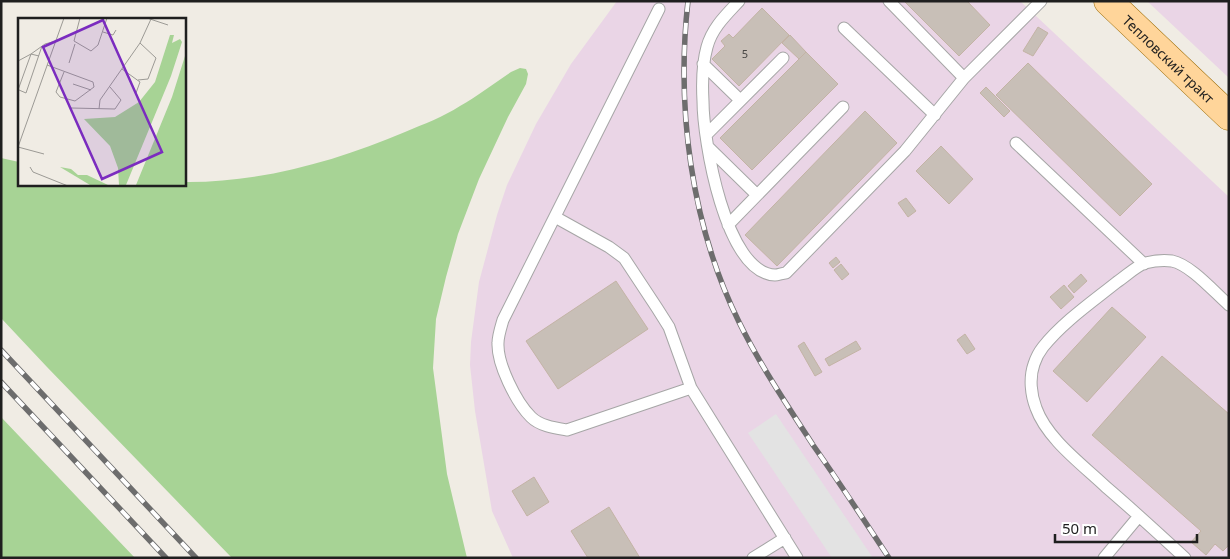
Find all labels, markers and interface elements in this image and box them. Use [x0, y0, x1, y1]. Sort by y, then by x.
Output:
street label: Тепловский тракт [1119, 11, 1219, 107]
inset map [18, 18, 185, 185]
house number: 5 [742, 46, 748, 61]
scale bar [1055, 512, 1198, 544]
text: 50 m [1062, 518, 1097, 538]

